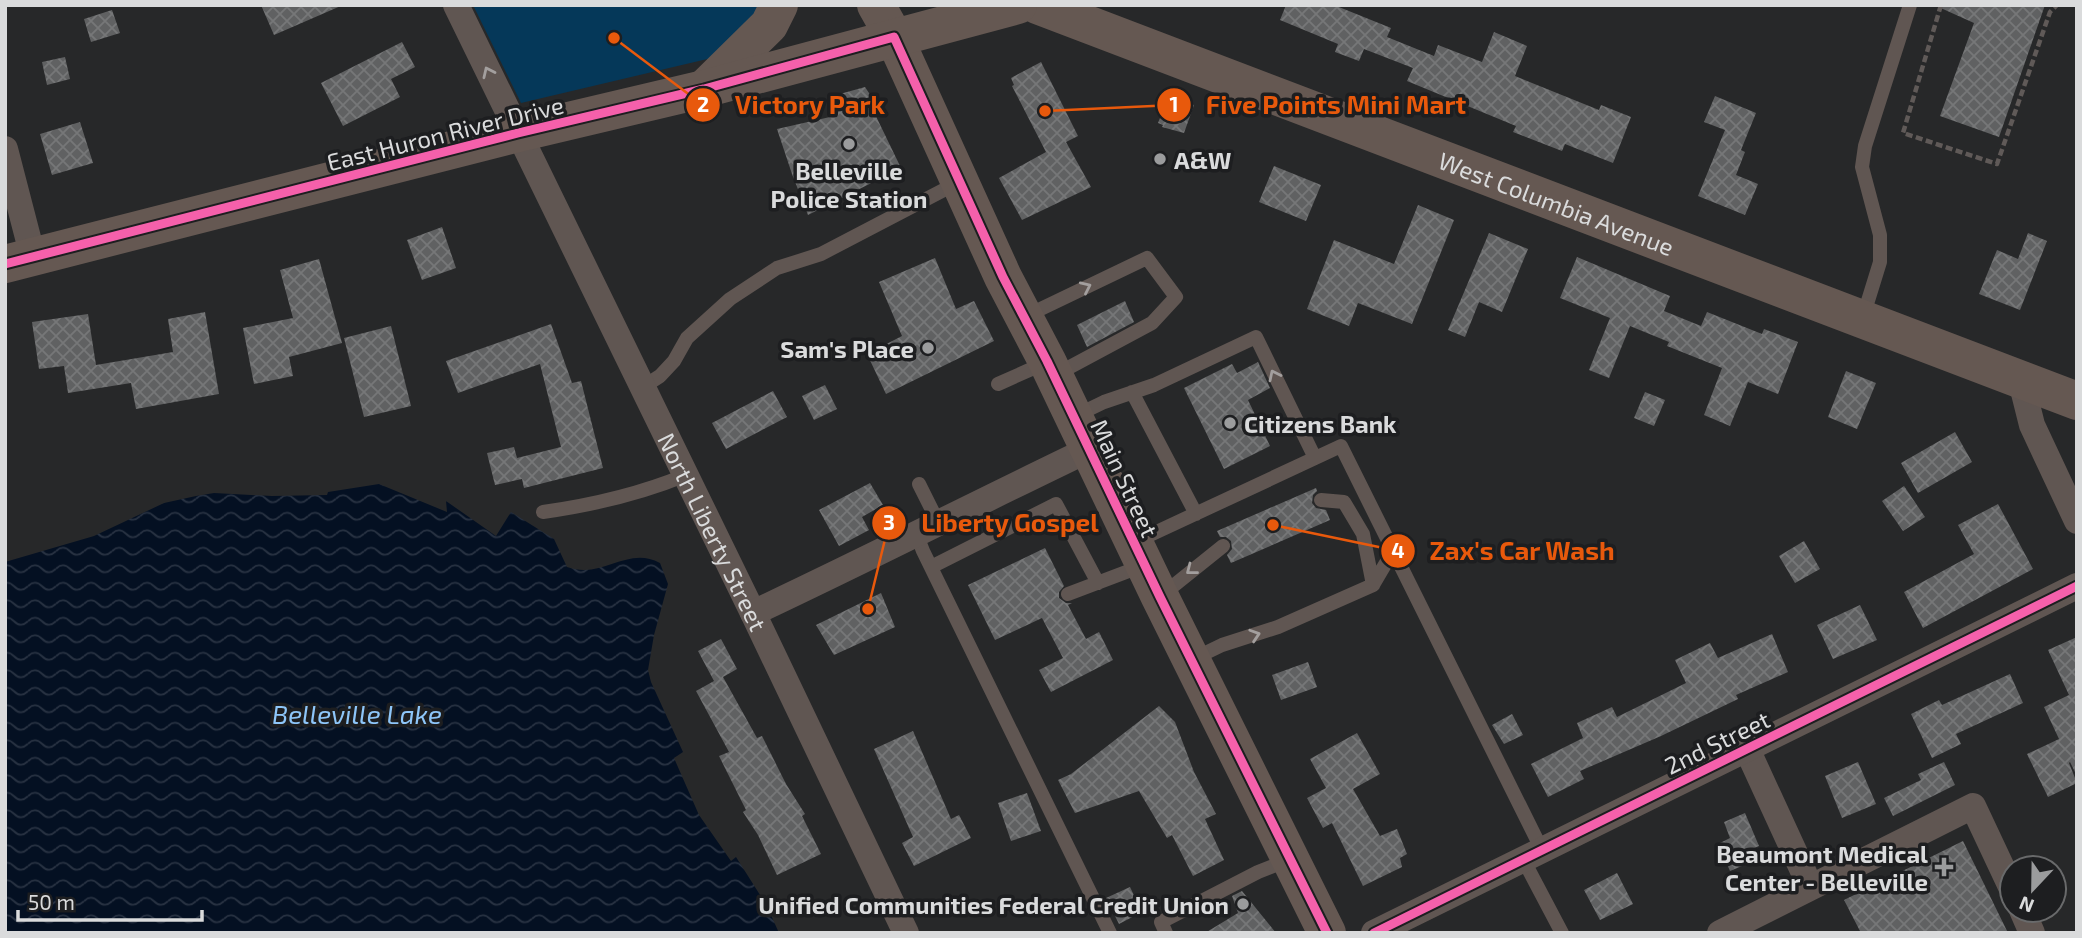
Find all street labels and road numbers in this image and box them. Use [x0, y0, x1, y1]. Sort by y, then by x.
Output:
street label: East Huron River Drive [324, 90, 566, 176]
street label: West Columbia Avenue [1435, 145, 1678, 261]
street label: Main Street [1085, 415, 1165, 541]
street label: North Liberty Street [653, 428, 774, 635]
street label: 2nd Street [1660, 704, 1774, 780]

